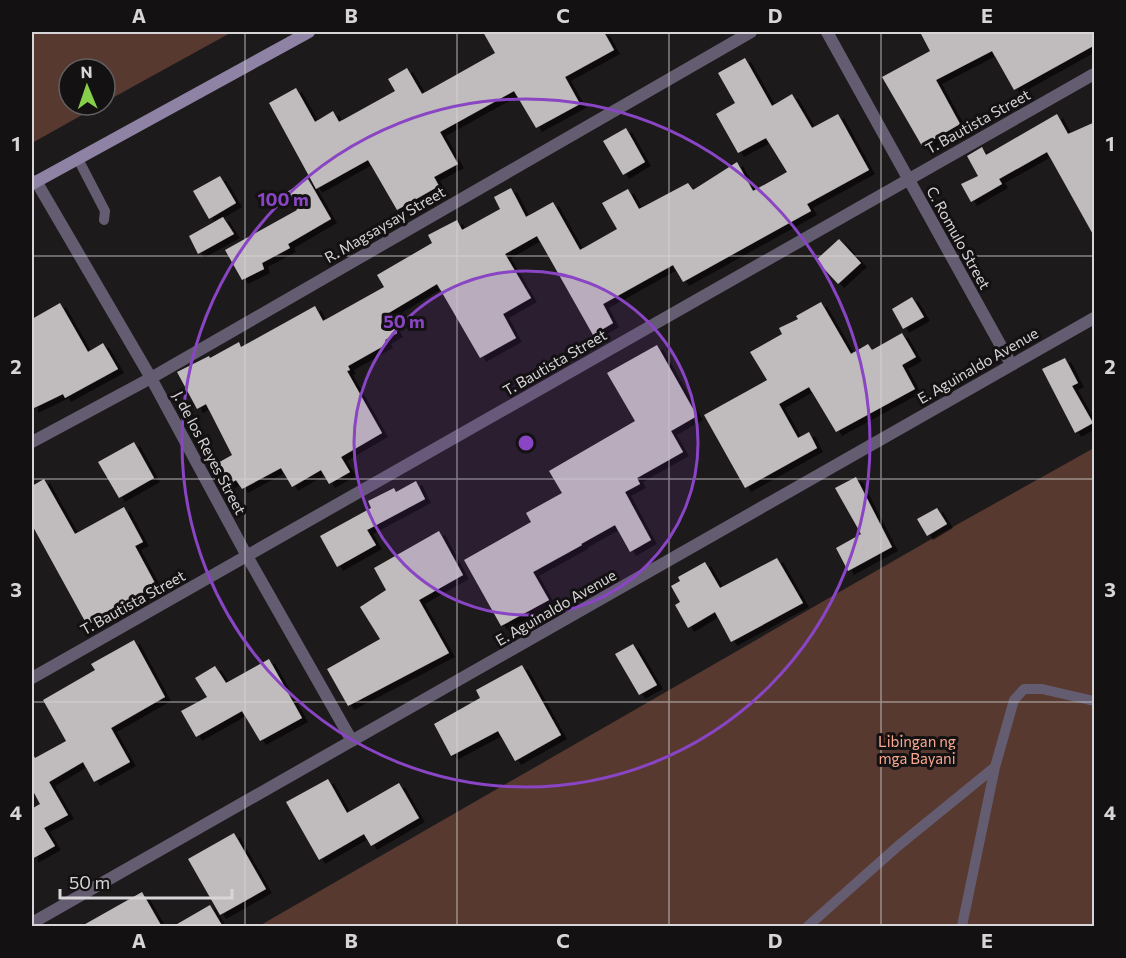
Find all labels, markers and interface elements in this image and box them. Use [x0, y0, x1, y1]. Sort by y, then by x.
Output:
text: A [132, 3, 146, 27]
text: B [344, 3, 358, 27]
text: C [556, 3, 570, 27]
text: D [768, 3, 782, 27]
text: E [981, 3, 993, 27]
north arrow [57, 57, 117, 117]
text: N [80, 62, 93, 81]
street label: T. Bautista Street [922, 85, 1033, 157]
text: 1 [11, 131, 21, 155]
text: 1 [1105, 131, 1115, 155]
street label: R. Magsaysay Street [321, 182, 448, 266]
street label: C. Romulo Street [923, 183, 995, 292]
text: 100 m [257, 188, 309, 210]
text: 50 m [383, 310, 425, 332]
street label: E. Aguinaldo Avenue [914, 323, 1041, 407]
street label: T. Bautista Street [499, 325, 610, 399]
text: 2 [10, 354, 22, 378]
text: 2 [1104, 354, 1116, 378]
street label: J. de los Reyes Street [170, 388, 250, 517]
centre of rings [516, 433, 536, 453]
street label: E. Aguinaldo Avenue [492, 565, 619, 649]
street label: T. Bautista Street [77, 566, 188, 638]
text: 3 [10, 577, 22, 601]
text: 3 [1104, 577, 1116, 601]
park label: Libingan ng mga Bayani [878, 732, 956, 767]
text: 4 [10, 800, 22, 824]
text: 4 [1104, 800, 1116, 824]
scale bar [60, 862, 232, 900]
text: 50 m [69, 871, 110, 893]
text: A [132, 928, 146, 952]
text: B [344, 928, 358, 952]
text: C [556, 928, 570, 952]
text: D [768, 928, 782, 952]
text: E [981, 928, 993, 952]

